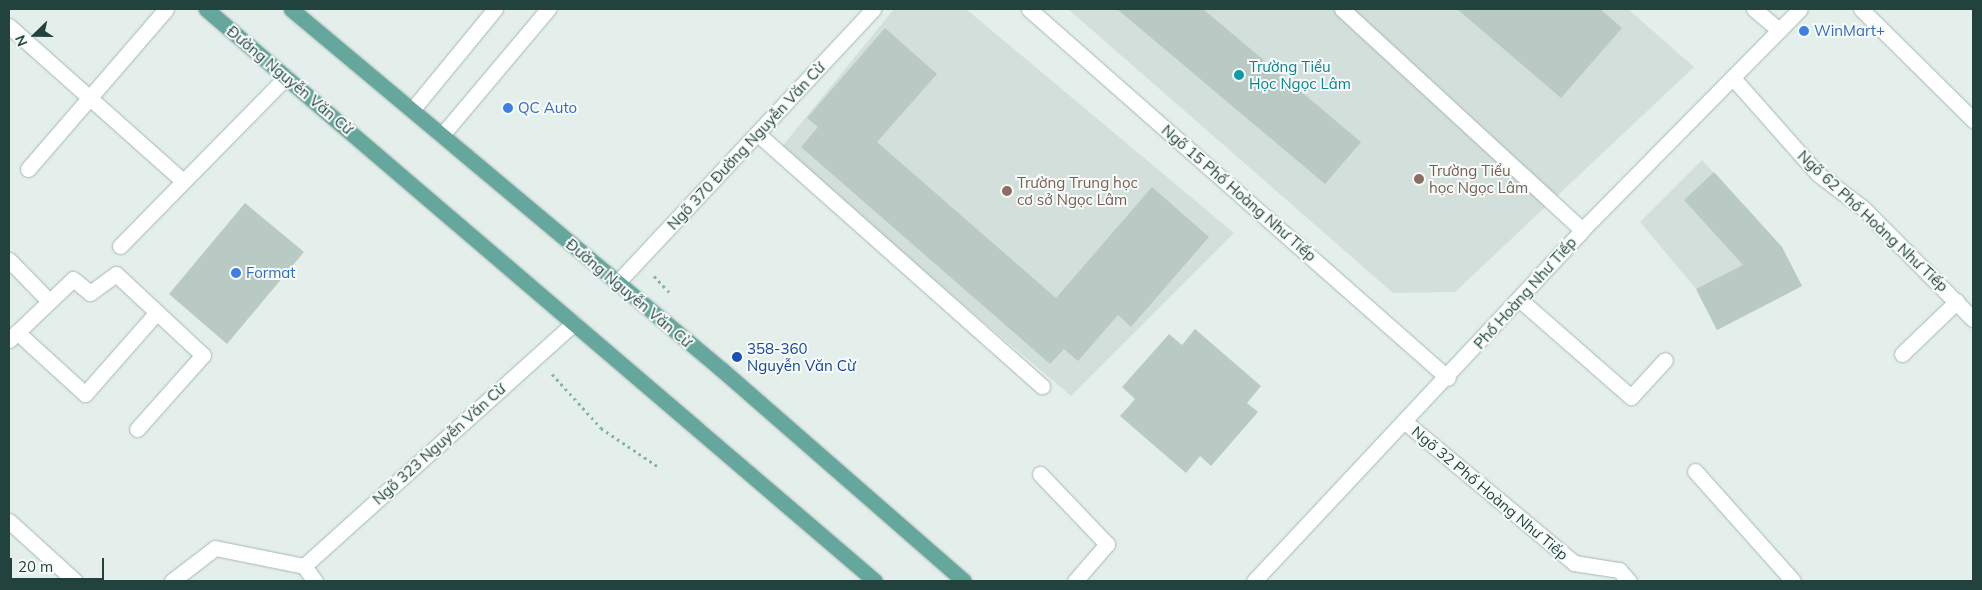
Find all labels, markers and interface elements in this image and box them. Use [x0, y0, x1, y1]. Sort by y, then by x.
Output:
north arrow [10, 10, 60, 60]
street label: Đường Nguyễn Văn Cừ [223, 22, 357, 138]
place label: WinMart+ [1814, 22, 1885, 40]
marker: WinMart+ [1798, 25, 1810, 37]
text: N [11, 32, 31, 49]
place label: Trường Tiểu Học Ngọc Lâm [1249, 57, 1351, 92]
street label: Ngõ 370 Đường Nguyễn Văn Cừ [664, 59, 828, 233]
marker: Trường Tiểu Học Ngọc Lâm [1233, 69, 1245, 81]
place label: QC Auto [518, 99, 577, 117]
marker: QC Auto [502, 102, 514, 114]
street label: Ngõ 15 Phố Hoàng Như Tiếp [1158, 121, 1320, 265]
street label: Ngõ 62 Phố Hoàng Như Tiếp [1794, 147, 1952, 295]
place label: Trường Tiểu học Ngọc Lâm [1429, 161, 1528, 196]
place label: Trường Trung học cơ sở Ngọc Lâm [1017, 173, 1138, 208]
marker: Trường Tiểu học Ngọc Lâm [1413, 173, 1425, 185]
marker: Trường Trung học cơ sở Ngọc Lâm [1001, 185, 1013, 197]
street label: Phố Hoàng Như Tiếp [1470, 233, 1580, 353]
street label: Đường Nguyễn Văn Cừ [562, 235, 696, 351]
place label: Format [246, 264, 296, 282]
marker: Format [230, 267, 242, 279]
place label: 358-360 Nguyễn Văn Cừ [747, 339, 856, 374]
marker: 358-360 Nguyễn Văn Cừ [731, 351, 743, 363]
street label: Ngõ 323 Nguyễn Văn Cừ [369, 380, 509, 508]
street label: Ngõ 32 Phố Hoàng Như Tiếp [1408, 422, 1572, 564]
scale bar [12, 548, 106, 580]
text: 20 m [18, 557, 53, 576]

